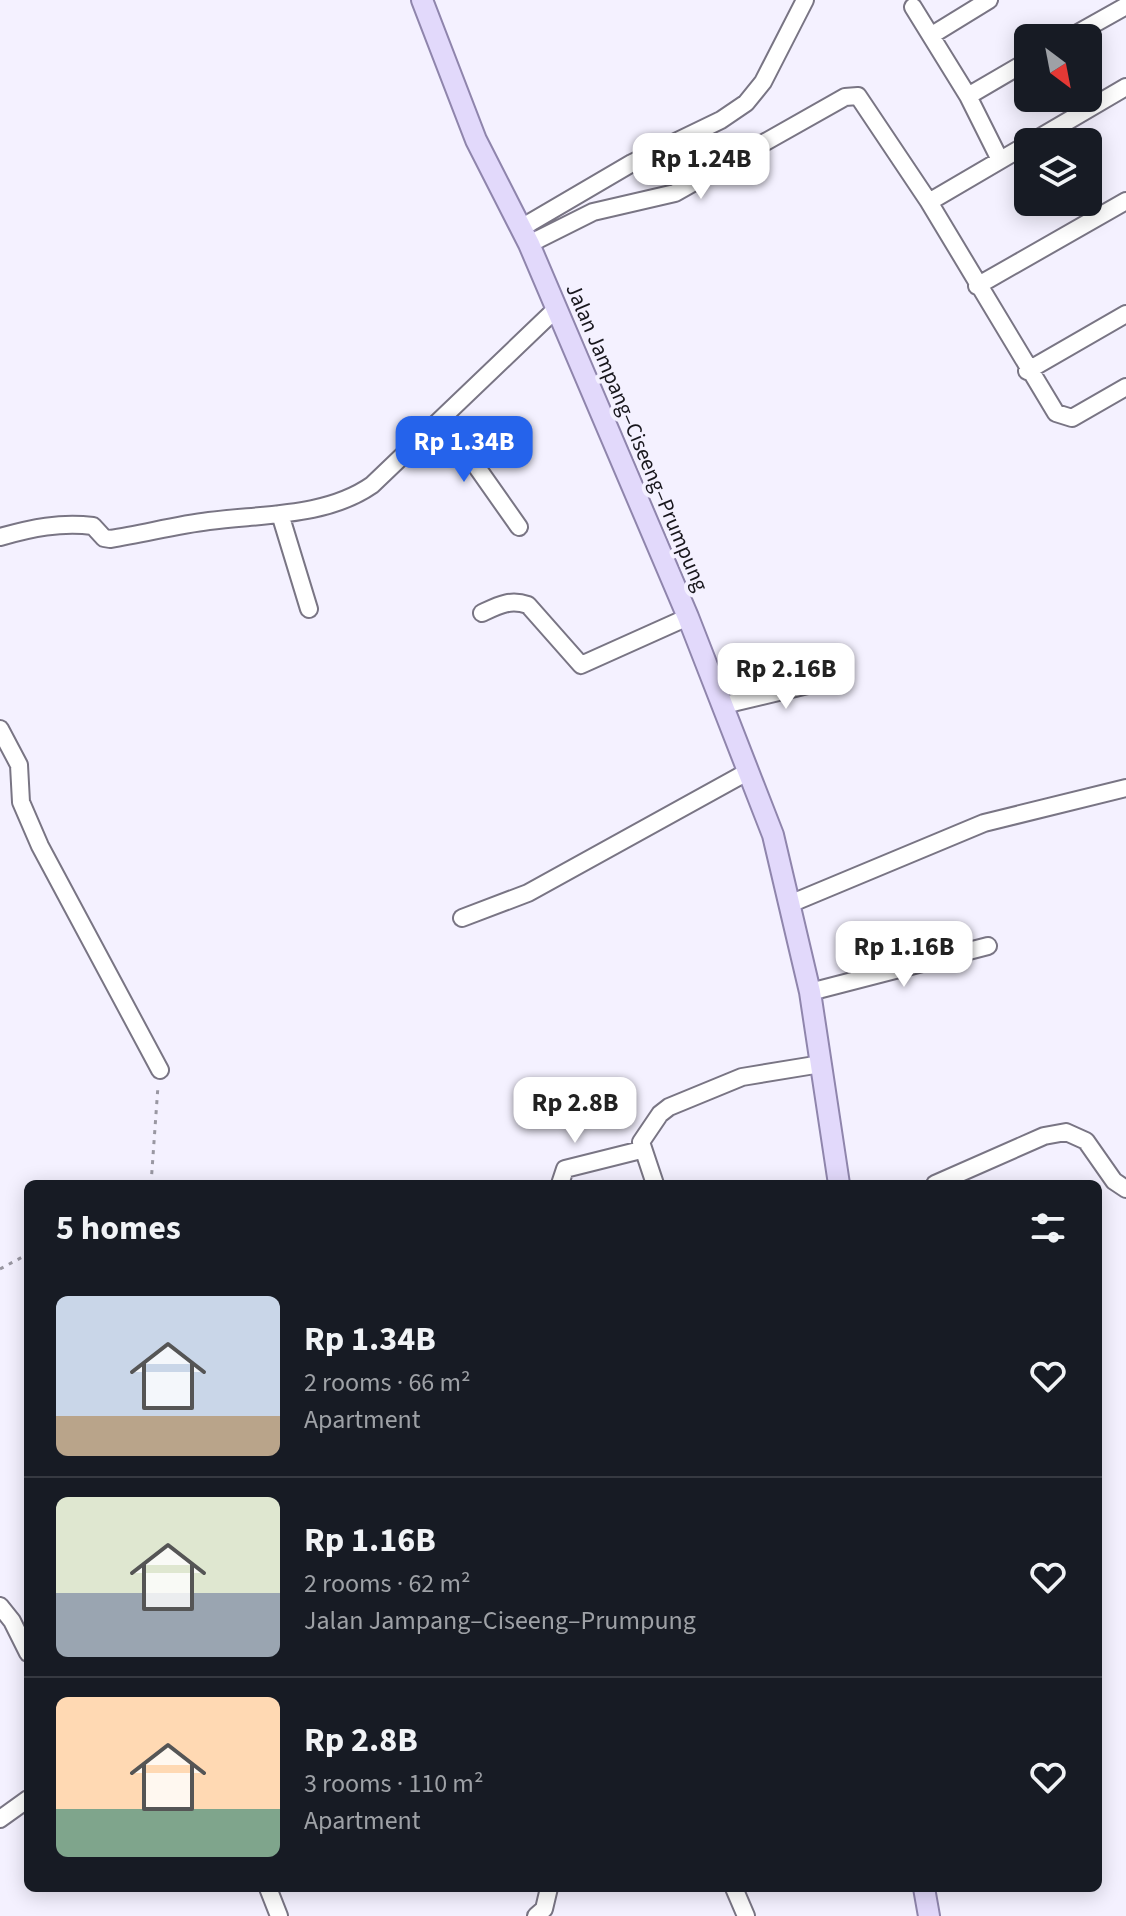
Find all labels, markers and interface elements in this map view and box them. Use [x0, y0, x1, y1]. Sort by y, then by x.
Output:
north arrow [1014, 24, 1102, 112]
map controls [1014, 24, 1102, 216]
button: layers [1014, 128, 1102, 216]
pin: Rp 1.24B [618, 133, 784, 201]
text: Rp 1.24B [651, 140, 751, 177]
street label: Jalan Jampang–Ciseeng–Prumpung [558, 279, 717, 596]
pin: Rp 1.34B [381, 416, 547, 484]
text: Rp 1.34B [414, 423, 514, 460]
pin: Rp 2.16B [703, 643, 869, 711]
text: Rp 2.16B [736, 650, 836, 687]
pin: Rp 1.16B [821, 921, 987, 989]
text: Rp 1.16B [854, 928, 954, 965]
pin: Rp 2.8B [501, 1077, 649, 1145]
text: Rp 2.8B [531, 1084, 619, 1121]
text: 5 homes [56, 1204, 181, 1253]
icon: filters [1026, 1206, 1070, 1250]
text: Rp 1.34B [304, 1315, 436, 1364]
icon: home [120, 1328, 216, 1424]
icon: heart [1026, 1354, 1070, 1398]
text: 2 rooms · 66 m² [304, 1364, 471, 1401]
text: Apartment [304, 1401, 421, 1438]
text: Rp 1.16B [304, 1516, 436, 1565]
icon: home [120, 1529, 216, 1625]
icon: heart [1026, 1555, 1070, 1599]
text: 2 rooms · 62 m² [304, 1565, 471, 1602]
text: Jalan Jampang–Ciseeng–Prumpung [304, 1602, 696, 1639]
text: Rp 2.8B [304, 1716, 418, 1765]
icon: home [120, 1729, 216, 1825]
icon: heart [1026, 1755, 1070, 1799]
text: 3 rooms · 110 m² [304, 1765, 483, 1802]
text: Apartment [304, 1802, 421, 1839]

